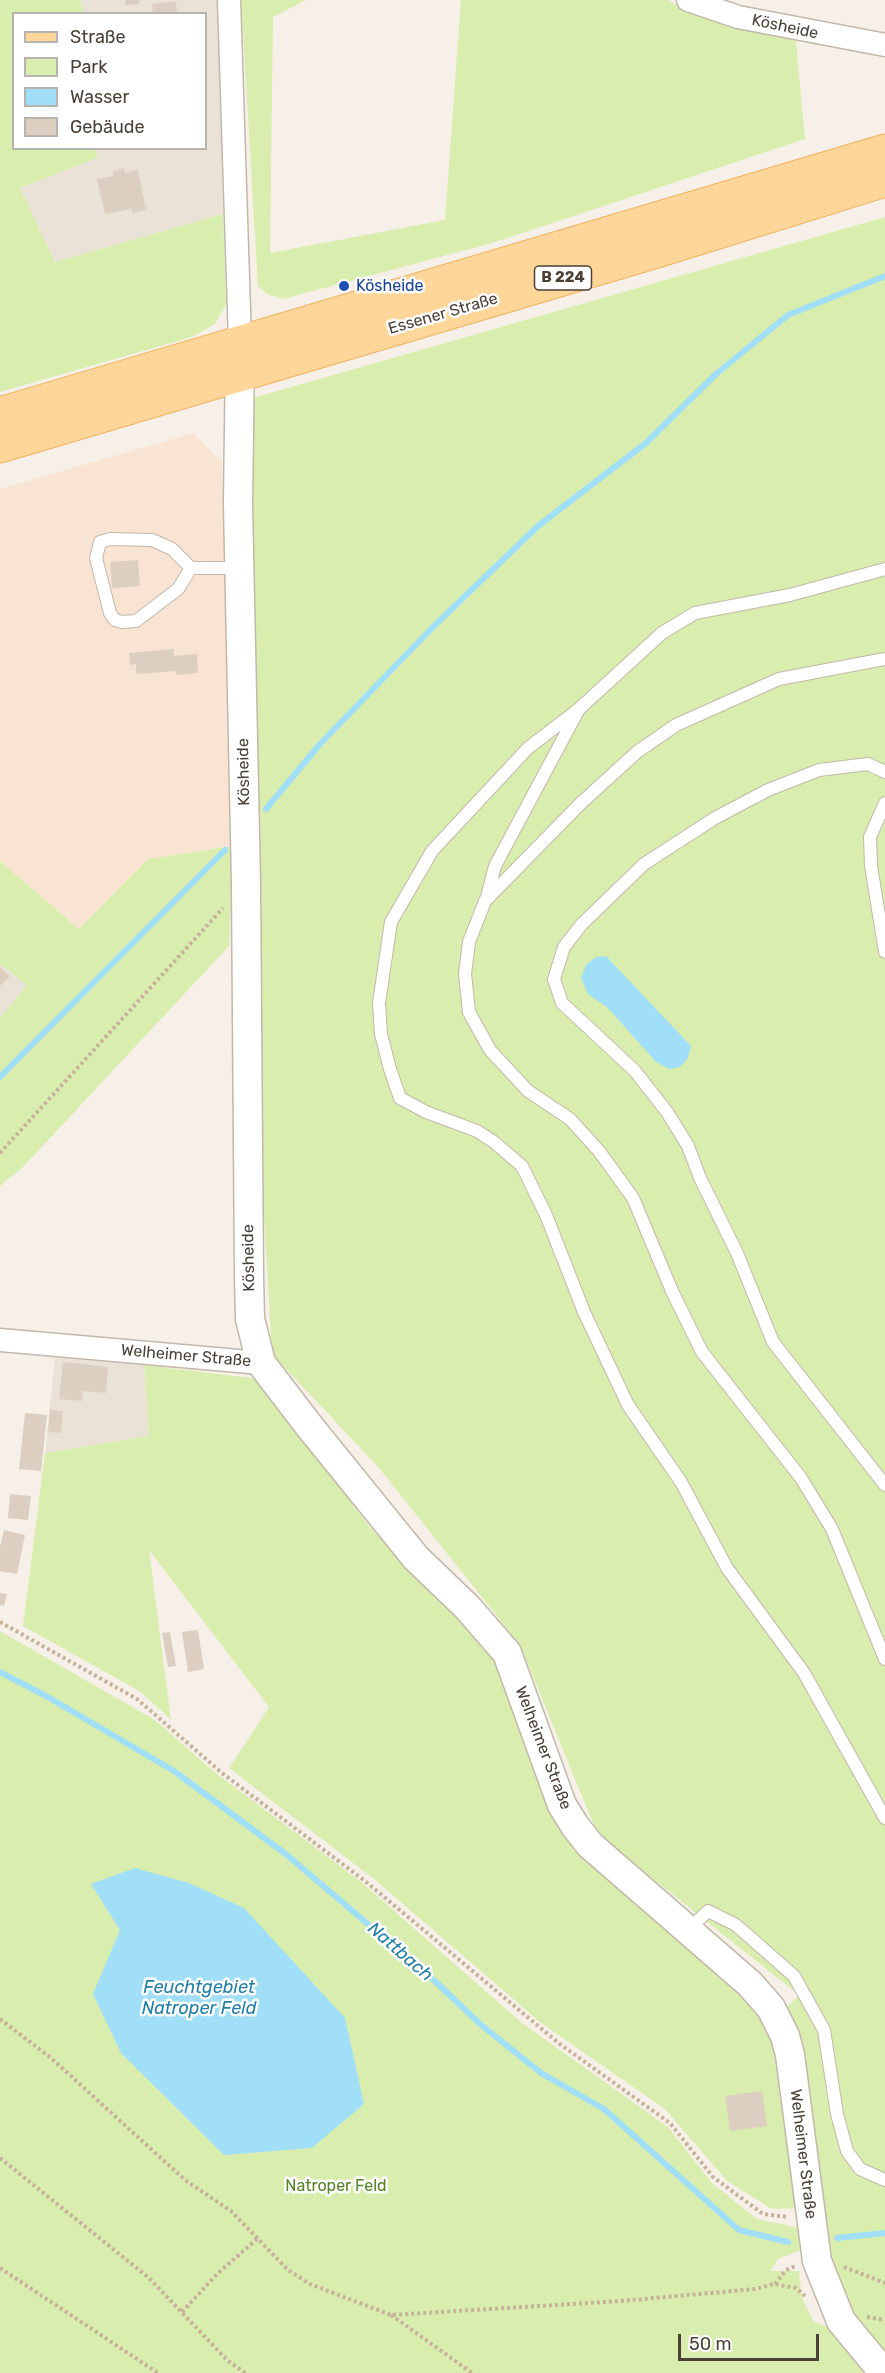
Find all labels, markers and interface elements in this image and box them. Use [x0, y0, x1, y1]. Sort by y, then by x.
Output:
street label: Kösheide [750, 11, 820, 43]
legend [12, 12, 207, 150]
text: Straße [70, 26, 126, 48]
text: Park [70, 56, 107, 78]
text: Wasser [70, 86, 129, 108]
text: Gebäude [70, 116, 145, 138]
road number: B 224 [534, 266, 592, 290]
place label: Kösheide [356, 276, 424, 296]
marker: Kösheide [337, 279, 351, 293]
street label: Essener Straße [386, 289, 500, 339]
street label: Kösheide [234, 738, 254, 806]
street label: Kösheide [239, 1224, 259, 1292]
street label: Welheimer Straße [120, 1341, 252, 1371]
street label: Welheimer Straße [511, 1684, 575, 1812]
water label: Nattbach [363, 1918, 437, 1986]
water label: Feuchtgebiet Natroper Feld [142, 1977, 256, 2020]
street label: Welheimer Straße [786, 2088, 820, 2220]
park label: Natroper Feld [285, 2176, 387, 2196]
scale bar [681, 2322, 822, 2360]
text: 50 m [689, 2333, 732, 2355]

